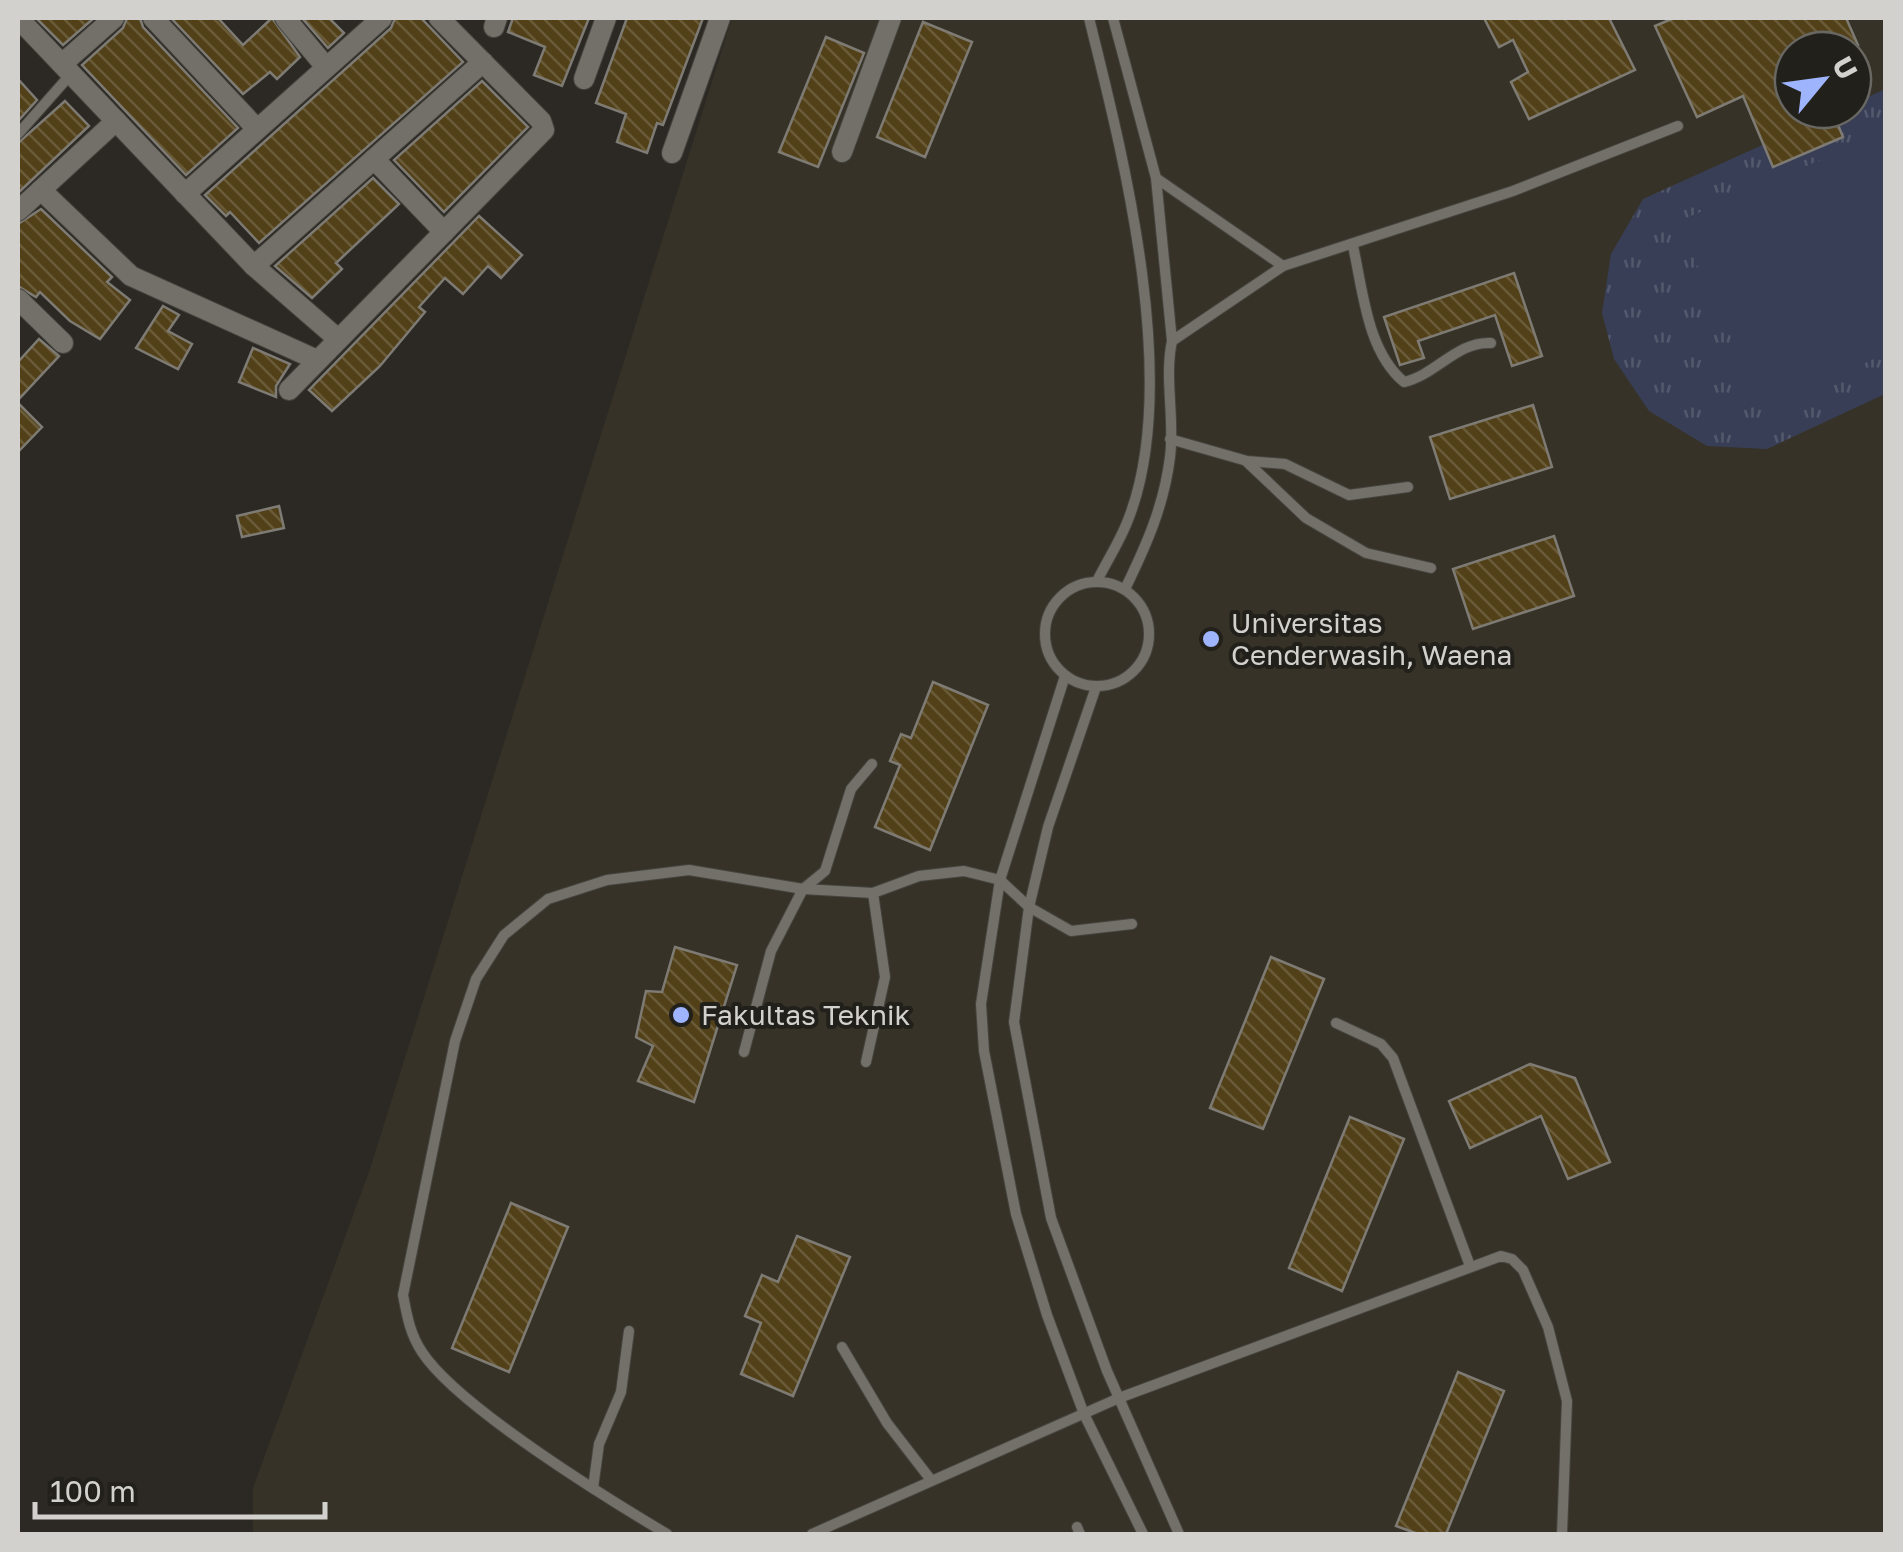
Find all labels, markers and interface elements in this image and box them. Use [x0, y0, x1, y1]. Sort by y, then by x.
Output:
north arrow [1773, 30, 1873, 130]
text: U [1826, 51, 1865, 85]
place label: Universitas Cenderwasih, Waena [1231, 606, 1512, 671]
marker: Universitas Cenderwasih, Waena [1200, 628, 1222, 650]
place label: Fakultas Teknik [701, 998, 911, 1031]
marker: Fakultas Teknik [670, 1004, 692, 1026]
scale bar [35, 1457, 325, 1519]
text: 100 m [50, 1473, 136, 1509]

